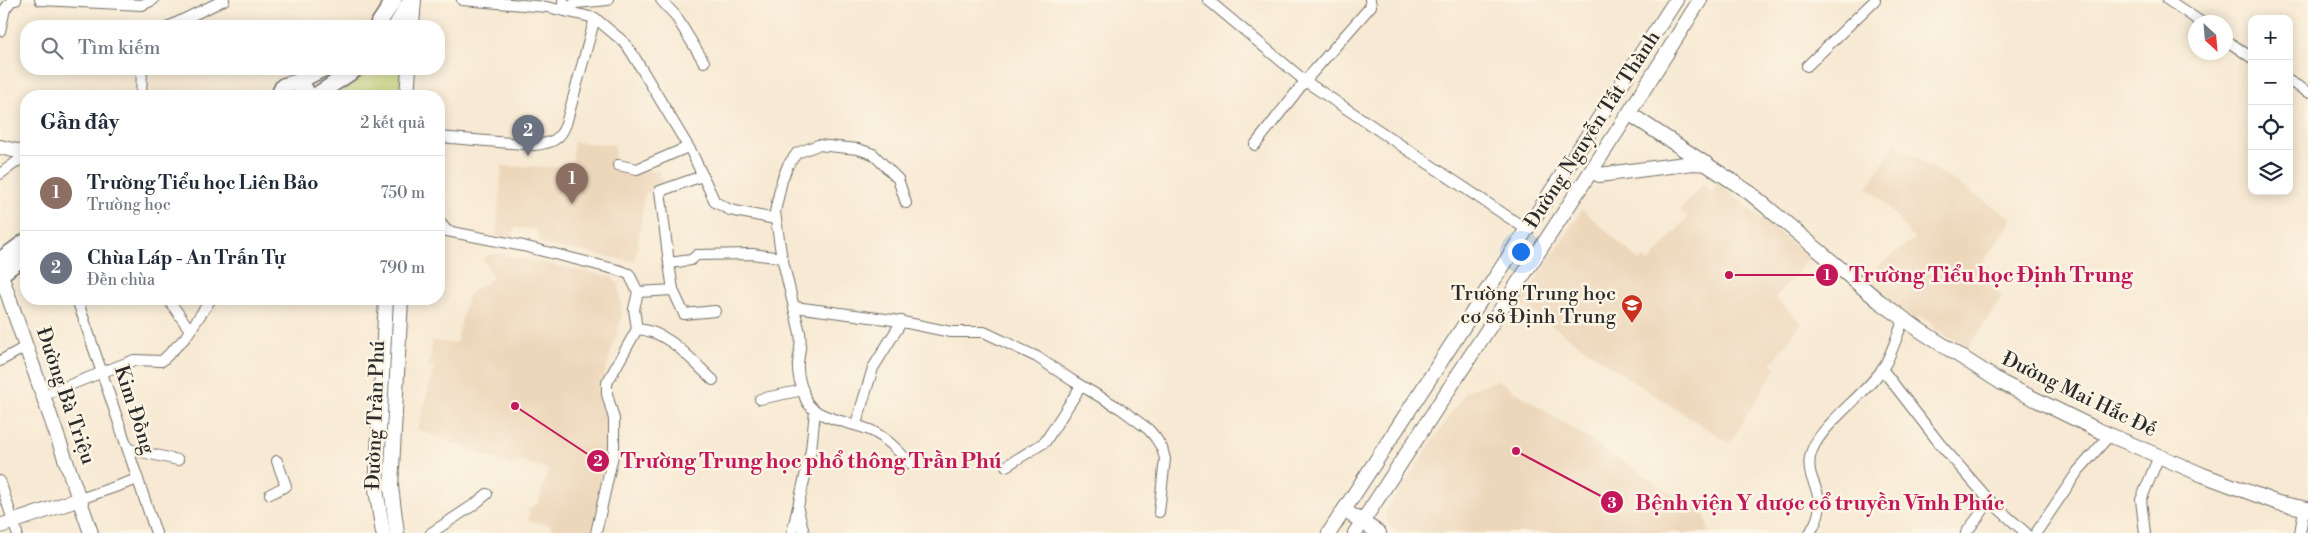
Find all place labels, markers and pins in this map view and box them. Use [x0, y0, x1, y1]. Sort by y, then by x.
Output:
pin: 2 [512, 115, 544, 156]
pin: 1 [556, 163, 588, 204]
callout: Trường Tiểu học Định Trung [1814, 257, 2143, 293]
place label: Trường Trung học cơ sở Định Trung [1451, 282, 1617, 330]
school or university icon: Trường Trung học cơ sở Định Trung [1620, 293, 1644, 324]
callout: Trường Trung học phổ thông Trần Phú [585, 443, 1011, 479]
callout: Bệnh viện Y dược cổ truyền Vĩnh Phúc [1600, 484, 2014, 520]

